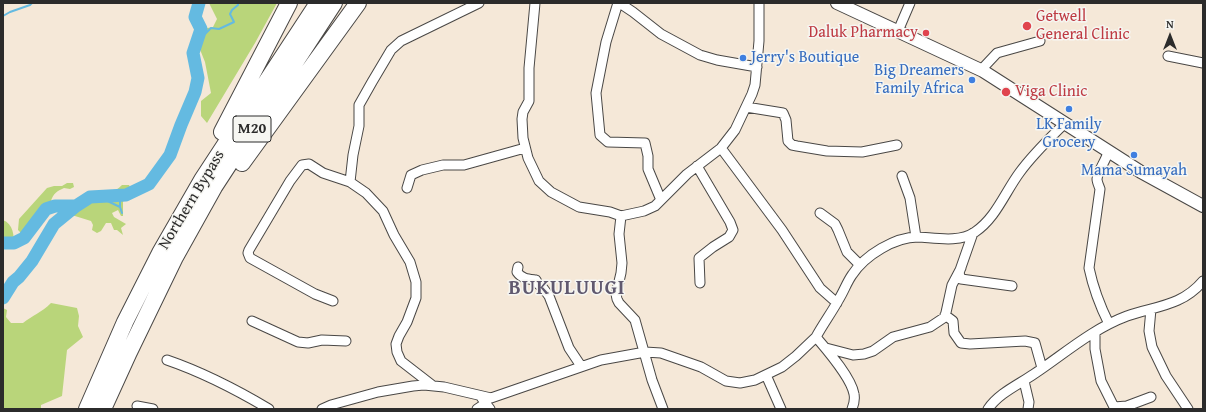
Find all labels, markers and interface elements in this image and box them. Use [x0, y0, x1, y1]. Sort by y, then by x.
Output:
place label: Getwell General Clinic [1036, 7, 1130, 45]
north arrow [1150, 16, 1190, 56]
text: N [1166, 16, 1174, 32]
marker: Getwell General Clinic [1021, 20, 1033, 32]
place label: Daluk Pharmacy [808, 23, 918, 43]
marker: Daluk Pharmacy [921, 28, 931, 38]
place label: Jerry's Boutique [751, 48, 859, 68]
marker: Jerry's Boutique [738, 53, 748, 63]
place label: Big Dreamers Family Africa [874, 61, 964, 99]
marker: Big Dreamers Family Africa [967, 75, 977, 85]
place label: Viga Clinic [1015, 82, 1087, 102]
marker: Viga Clinic [1000, 86, 1012, 98]
marker: LK Family Grocery [1064, 104, 1074, 114]
place label: LK Family Grocery [1036, 115, 1102, 153]
road number: M20 [233, 116, 271, 142]
street label: Northern Bypass [155, 147, 229, 253]
marker: Mama Sumayah [1129, 150, 1139, 160]
place label: Mama Sumayah [1081, 161, 1187, 181]
district label: BUKULUUGI [508, 277, 626, 301]

